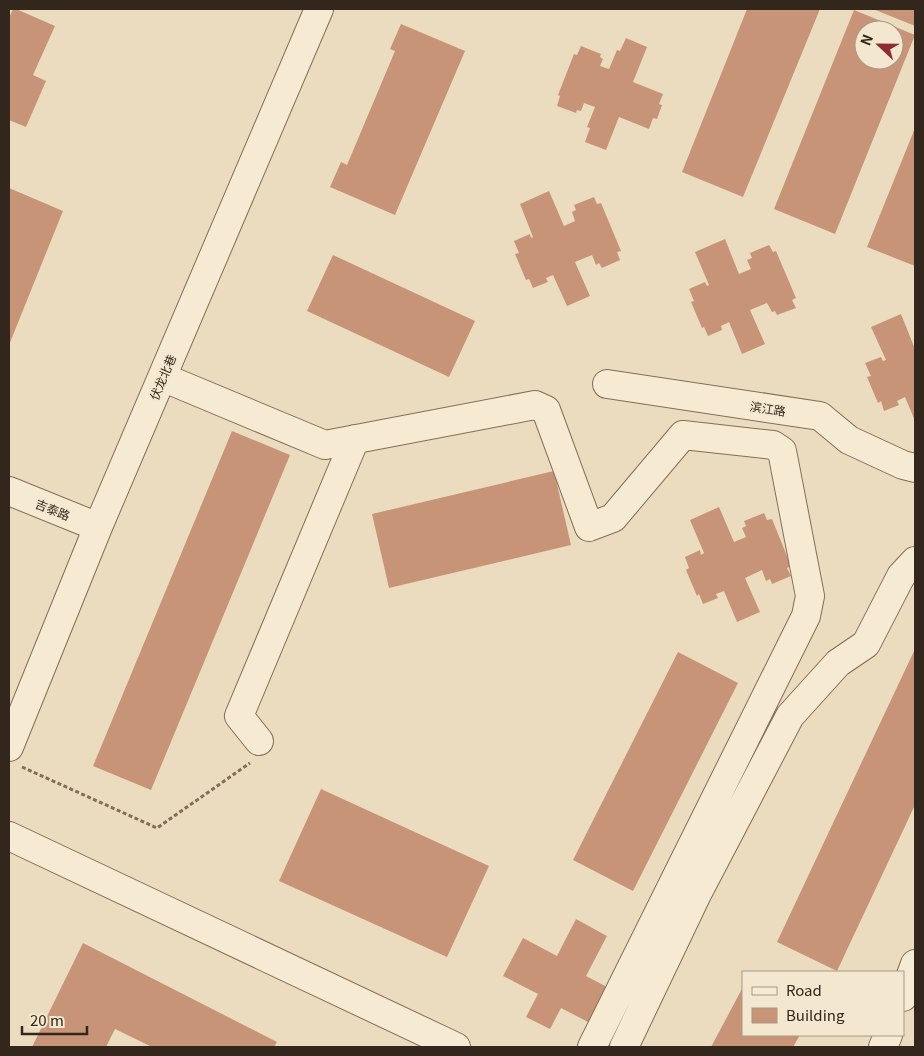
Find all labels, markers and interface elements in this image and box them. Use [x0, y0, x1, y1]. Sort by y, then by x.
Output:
north arrow [854, 20, 904, 70]
text: N [855, 31, 877, 48]
street label: 伏龙北巷 [145, 352, 179, 402]
street label: 滨江路 [749, 397, 787, 419]
street label: 吉泰路 [33, 494, 73, 524]
legend [742, 971, 904, 1036]
text: Road [786, 979, 822, 1000]
scale bar [22, 1004, 88, 1036]
text: Building [786, 1004, 845, 1025]
text: 20 m [30, 1009, 64, 1030]

